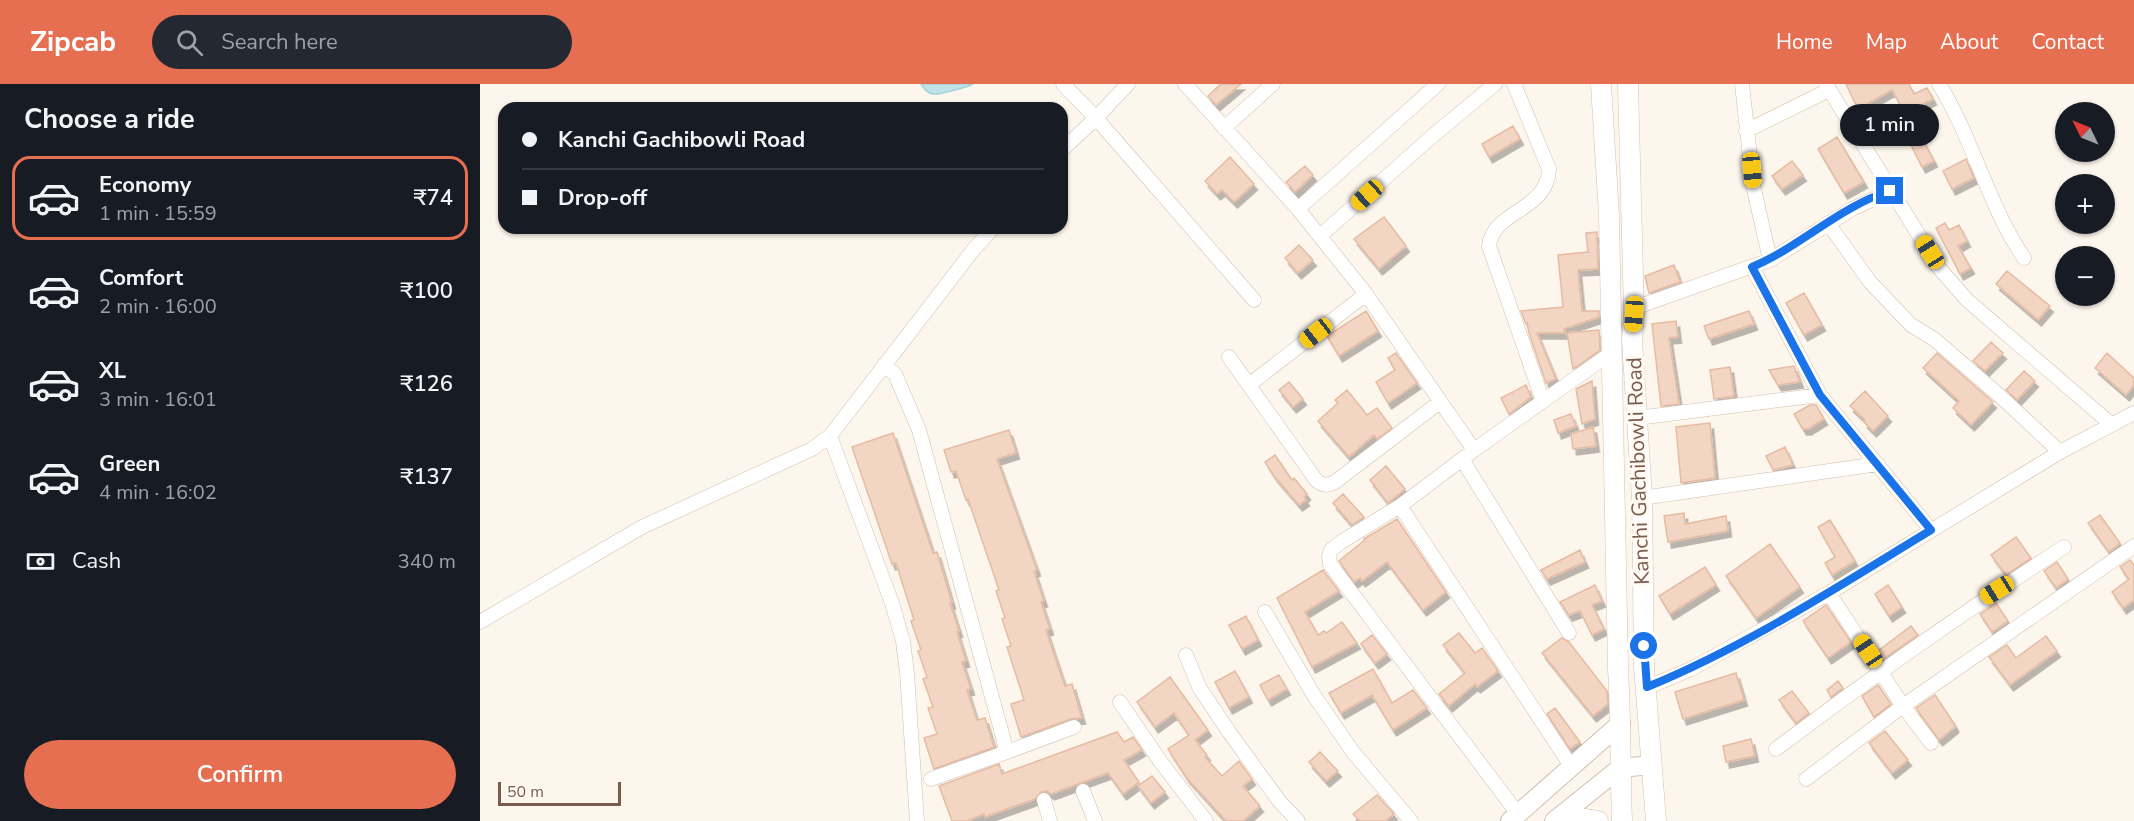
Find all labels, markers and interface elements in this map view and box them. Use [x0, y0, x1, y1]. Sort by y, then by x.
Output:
search box [152, 15, 572, 69]
text: Zipcab [30, 23, 116, 61]
icon: search [173, 26, 206, 59]
text: Search here [221, 27, 338, 57]
text: Home [1776, 28, 1833, 56]
text: Map [1866, 28, 1907, 56]
text: About [1940, 28, 1998, 56]
text: Contact [2031, 28, 2104, 56]
text: Choose a ride [24, 101, 195, 138]
north arrow [2055, 102, 2115, 162]
map controls [2055, 102, 2115, 306]
callout: 1 min [1840, 104, 1940, 146]
text: 1 min [1864, 111, 1915, 138]
text: Kanchi Gachibowli Road [558, 125, 805, 155]
car [1741, 151, 1763, 189]
text: Economy [99, 170, 191, 200]
icon: car [27, 171, 81, 225]
button: + [2055, 174, 2115, 234]
car [1348, 176, 1386, 214]
route end [1876, 177, 1903, 204]
text: ₹74 [413, 183, 453, 213]
text: Drop-off [558, 183, 647, 213]
text: 1 min · 15:59 [99, 200, 217, 227]
car [1913, 232, 1947, 272]
button: − [2055, 246, 2115, 306]
text: Comfort [99, 263, 183, 293]
icon: car [27, 264, 81, 318]
text: ₹100 [400, 276, 453, 306]
text: 2 min · 16:00 [99, 293, 217, 320]
car [1624, 295, 1644, 333]
car [1296, 315, 1336, 351]
text: XL [99, 356, 126, 386]
icon: car [27, 357, 81, 411]
street label: Kanchi Gachibowli Road [1620, 357, 1656, 585]
text: ₹126 [400, 369, 453, 399]
text: 3 min · 16:01 [99, 386, 217, 413]
text: Green [99, 449, 160, 479]
icon: car [27, 450, 81, 504]
text: ₹137 [400, 462, 453, 492]
text: 4 min · 16:02 [99, 479, 217, 506]
icon: cash [24, 545, 57, 578]
text: Cash [72, 546, 121, 576]
text: 340 m [398, 548, 456, 575]
car [1977, 573, 2017, 607]
car [1850, 631, 1886, 671]
route start [1630, 632, 1657, 659]
button: Confirm [24, 740, 456, 809]
scale bar [498, 779, 621, 806]
text: 50 m [507, 781, 544, 803]

